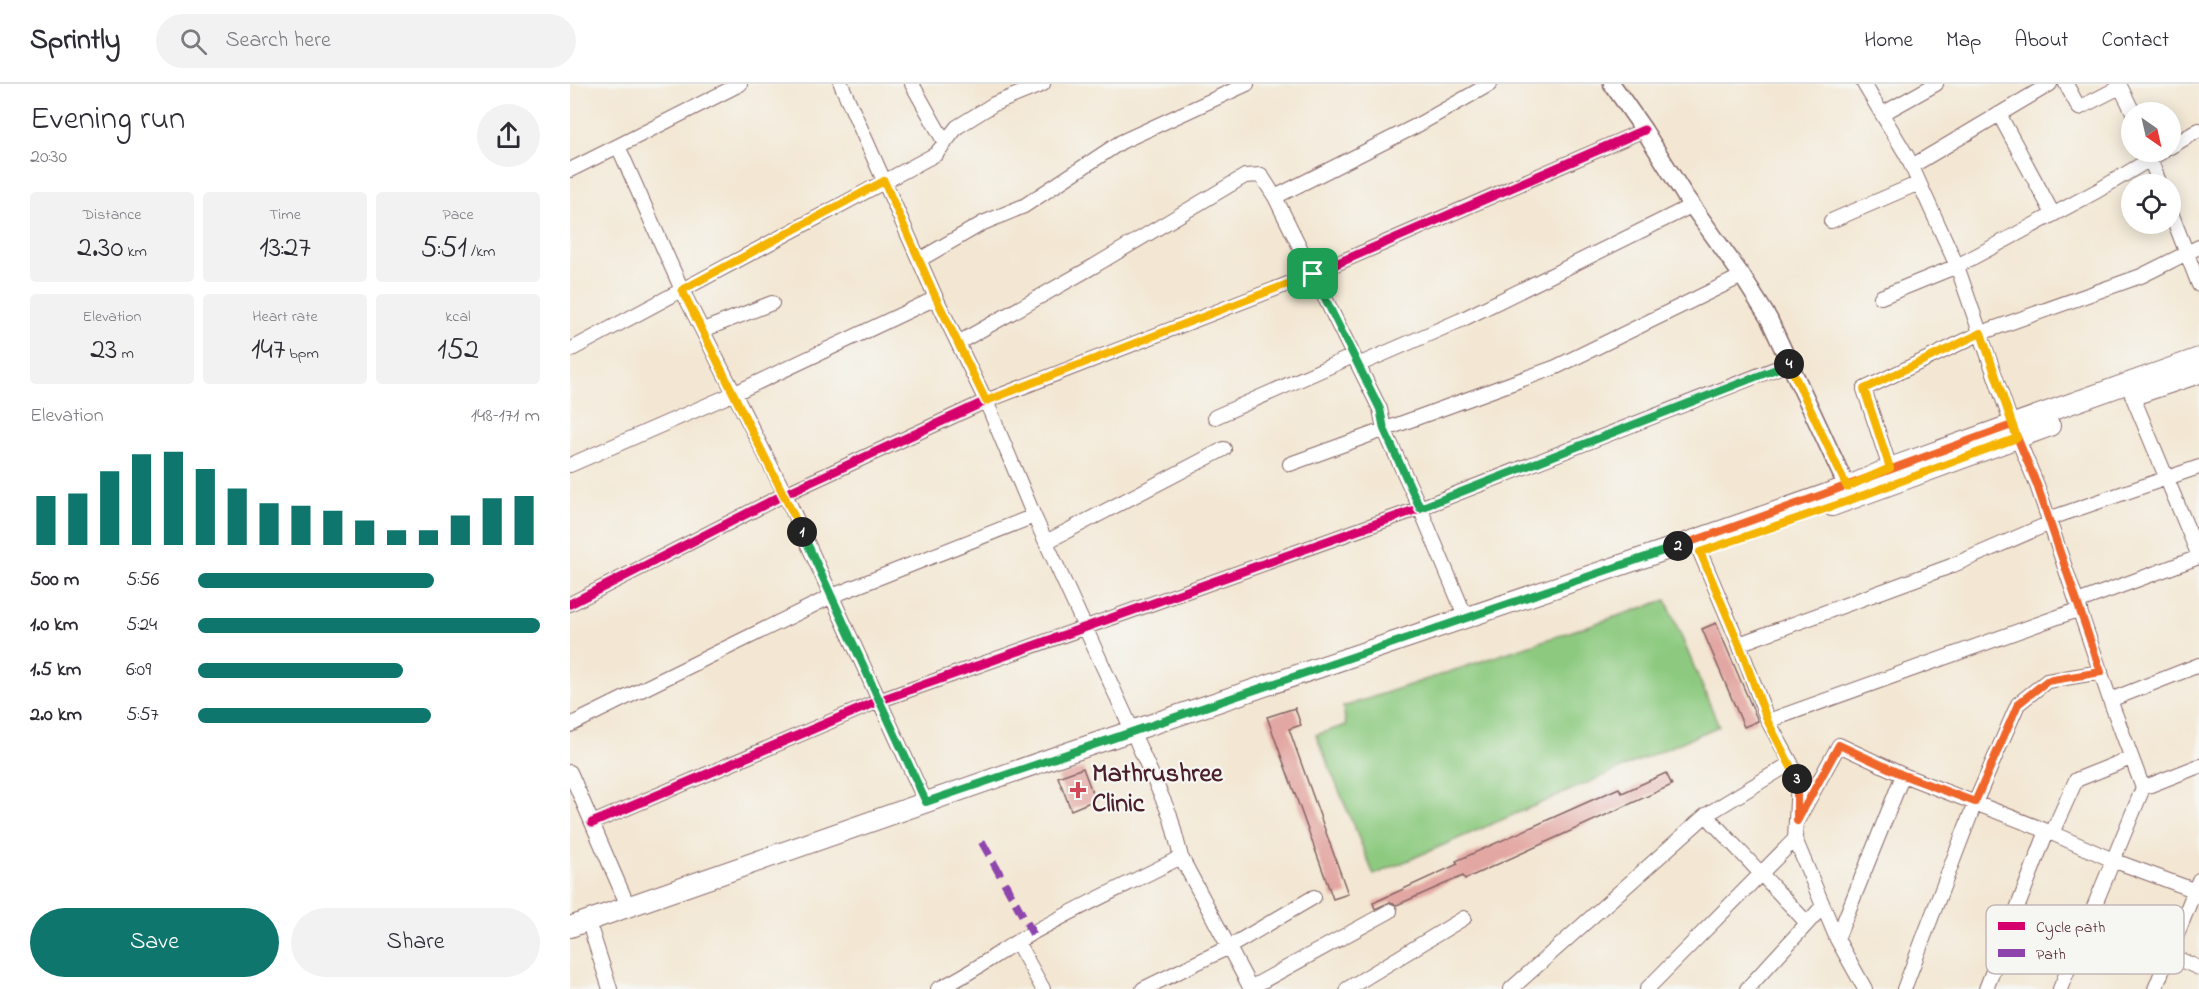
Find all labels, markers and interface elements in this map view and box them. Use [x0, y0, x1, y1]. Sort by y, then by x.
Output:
search box [156, 14, 576, 68]
text: Sprintly [30, 21, 120, 62]
icon: search [177, 25, 210, 58]
text: Search here [225, 25, 331, 57]
text: Home [1864, 26, 1913, 56]
text: Map [1946, 26, 1981, 56]
text: About [2014, 26, 2068, 56]
text: Contact [2101, 26, 2169, 56]
text: Evening run [30, 96, 185, 144]
north arrow [2121, 102, 2181, 162]
map controls [2121, 102, 2181, 234]
button: share [477, 104, 540, 167]
text: 20:30 [30, 143, 67, 172]
button: locate [2121, 174, 2181, 234]
text: Distance [83, 203, 141, 227]
text: Time [269, 203, 301, 227]
text: Pace [442, 203, 474, 227]
text: 2.30 [77, 227, 123, 271]
text: 13:27 [259, 227, 311, 271]
text: 5:51 [421, 227, 467, 271]
text: km [123, 240, 147, 264]
text: /km [467, 240, 495, 264]
pin [1287, 248, 1338, 299]
icon: arrive [1296, 257, 1329, 290]
text: Elevation [83, 305, 141, 329]
text: Heart rate [252, 305, 318, 329]
text: kcal [445, 305, 471, 329]
text: 23 [90, 329, 117, 373]
text: 147 [251, 329, 285, 373]
text: 152 [437, 329, 479, 373]
text: m [117, 342, 134, 366]
text: bpm [285, 342, 319, 366]
pin: 4 [1774, 349, 1804, 379]
text: 4 [1786, 352, 1792, 376]
text: Elevation [30, 402, 104, 431]
text: 148–171 m [471, 402, 540, 431]
pin: 1 [787, 517, 817, 547]
text: 1 [799, 520, 805, 544]
pin: 2 [1663, 531, 1693, 561]
text: 2 [1674, 534, 1682, 558]
text: 500 m [30, 566, 79, 595]
text: 5:56 [126, 566, 159, 595]
text: 1.0 km [30, 611, 78, 640]
text: 5:24 [126, 611, 157, 640]
text: 1.5 km [30, 656, 81, 685]
text: 6:09 [126, 656, 151, 685]
text: 2.0 km [30, 701, 82, 730]
text: 5:57 [126, 701, 159, 730]
place label: Mathrushree Clinic [1092, 756, 1224, 824]
pin: 3 [1782, 764, 1812, 794]
text: 3 [1794, 767, 1800, 791]
marker: Mathrushree Clinic [1069, 781, 1087, 799]
legend [1986, 905, 2184, 974]
button: Save [30, 908, 279, 977]
button: Share [291, 908, 540, 977]
text: Cycle path [2036, 916, 2105, 940]
text: Path [2036, 943, 2066, 967]

